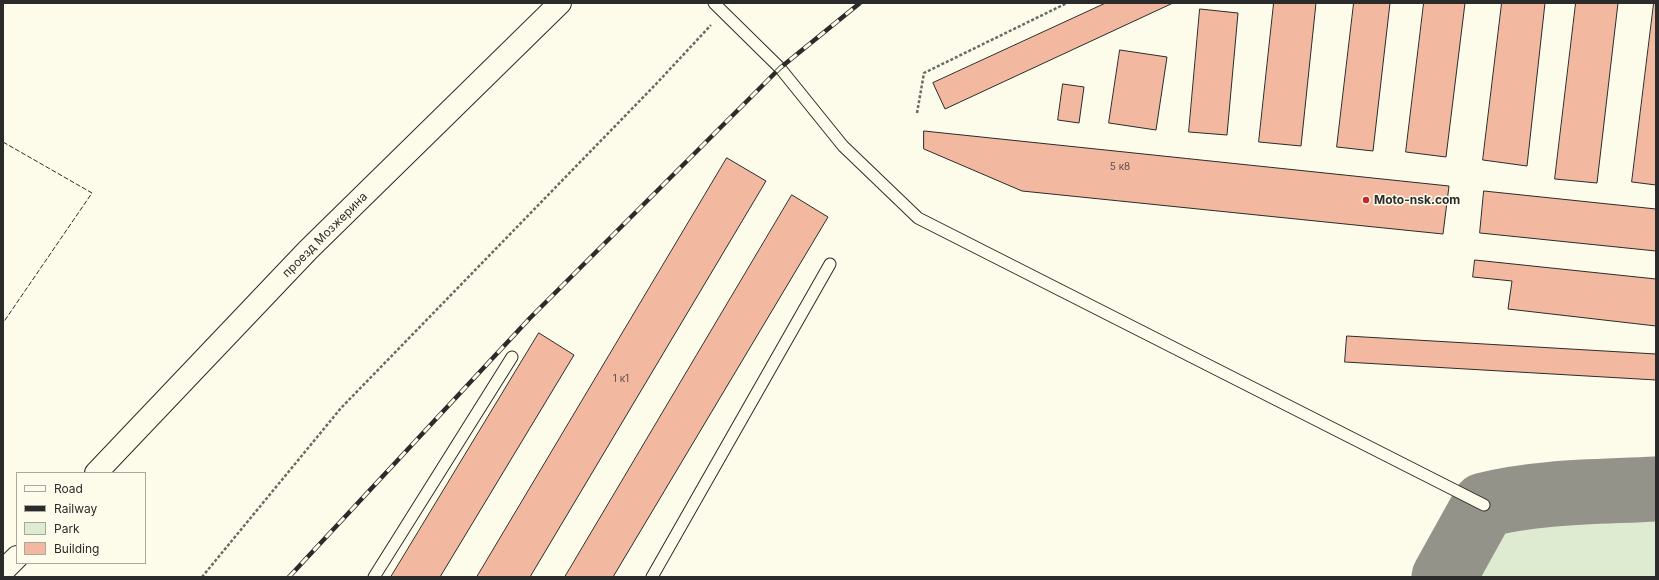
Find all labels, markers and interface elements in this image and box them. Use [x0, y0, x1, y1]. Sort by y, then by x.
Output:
house number: 5 к8 [1110, 161, 1130, 173]
street label: проезд Мозжерина [280, 190, 370, 280]
place label: Moto-nsk.com [1374, 193, 1460, 207]
marker: Moto-nsk.com [1361, 195, 1371, 205]
house number: 1 к1 [613, 373, 629, 385]
legend [16, 472, 146, 564]
text: Road [54, 481, 83, 496]
text: Railway [54, 501, 97, 516]
text: Park [54, 521, 80, 536]
text: Building [54, 541, 99, 556]

